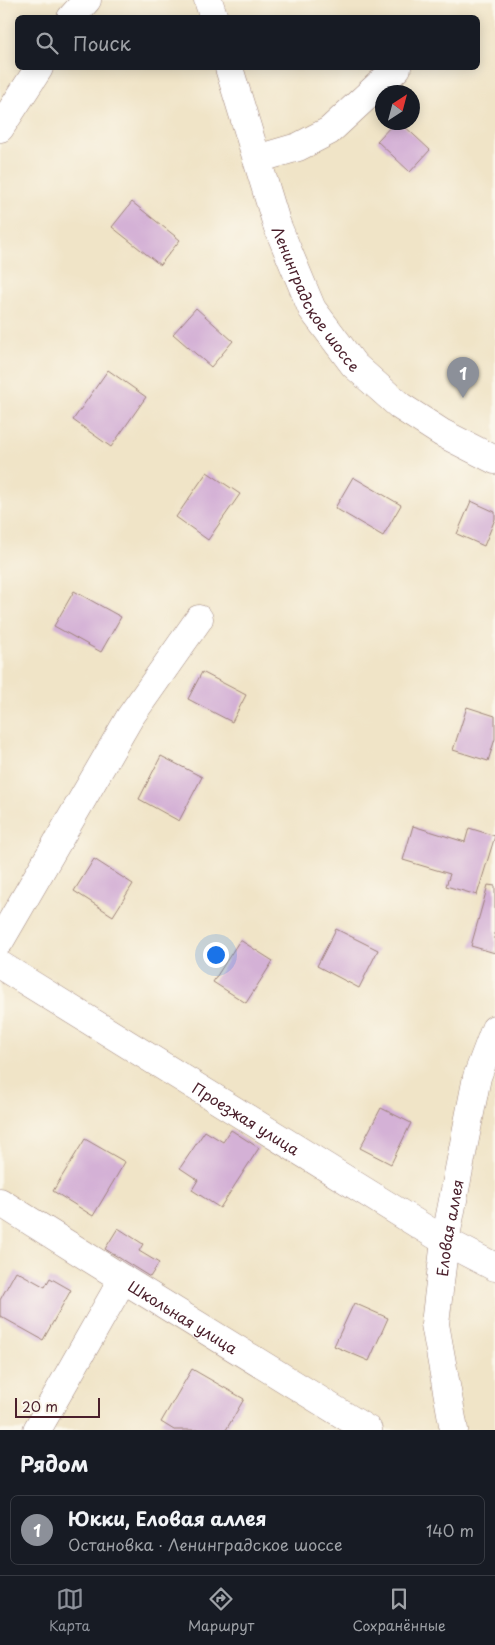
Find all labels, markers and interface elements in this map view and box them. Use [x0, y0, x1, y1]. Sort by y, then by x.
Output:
search box [15, 15, 480, 70]
icon: search [33, 29, 61, 57]
text: Поиск [73, 29, 131, 57]
north arrow [375, 85, 420, 130]
street label: Ленинградское шоссе [267, 222, 365, 377]
pin: 1 [447, 357, 479, 398]
your location [203, 942, 229, 968]
street label: Проезжая улица [188, 1076, 305, 1160]
street label: Еловая аллея [429, 1177, 468, 1277]
street label: Школьная улица [124, 1274, 243, 1359]
scale bar [15, 1395, 100, 1418]
text: 20 m [22, 1396, 58, 1417]
text: Рядом [20, 1447, 88, 1479]
text: Юкки, Еловая аллея [68, 1504, 266, 1532]
text: 1 [33, 1518, 41, 1542]
text: 140 m [426, 1518, 474, 1542]
text: Остановка · Ленинградское шоссе [68, 1532, 342, 1556]
tab: Карта [49, 1585, 90, 1636]
tab: Маршрут [188, 1585, 254, 1636]
tab: Сохранённые [352, 1585, 446, 1636]

